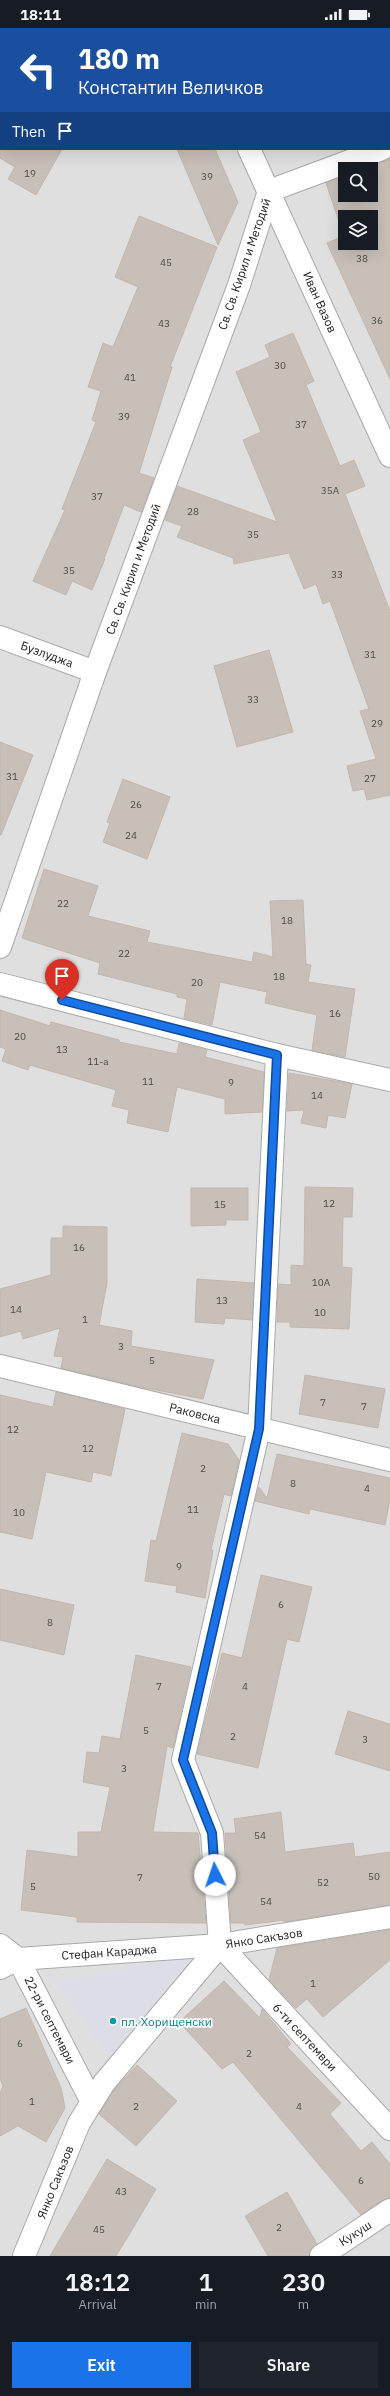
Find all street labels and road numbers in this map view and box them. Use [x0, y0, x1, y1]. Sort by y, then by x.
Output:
street label: Св. Св. Кирил и Методий [214, 196, 274, 332]
street label: Иван Вазов [300, 269, 340, 335]
street label: Св. Св. Кирил и Методий [102, 502, 164, 636]
street label: Бузлуджа [19, 638, 76, 671]
street label: Раковска [168, 1399, 223, 1427]
street label: Янко Сакъзов [224, 1925, 304, 1951]
street label: Стефан Караджа [61, 1941, 158, 1963]
street label: 22-ри септември [21, 1974, 79, 2066]
street label: 6-ти септември [270, 2000, 340, 2074]
street label: Янко Сакъзов [33, 2143, 77, 2221]
street label: Кукуш [336, 2217, 374, 2249]

